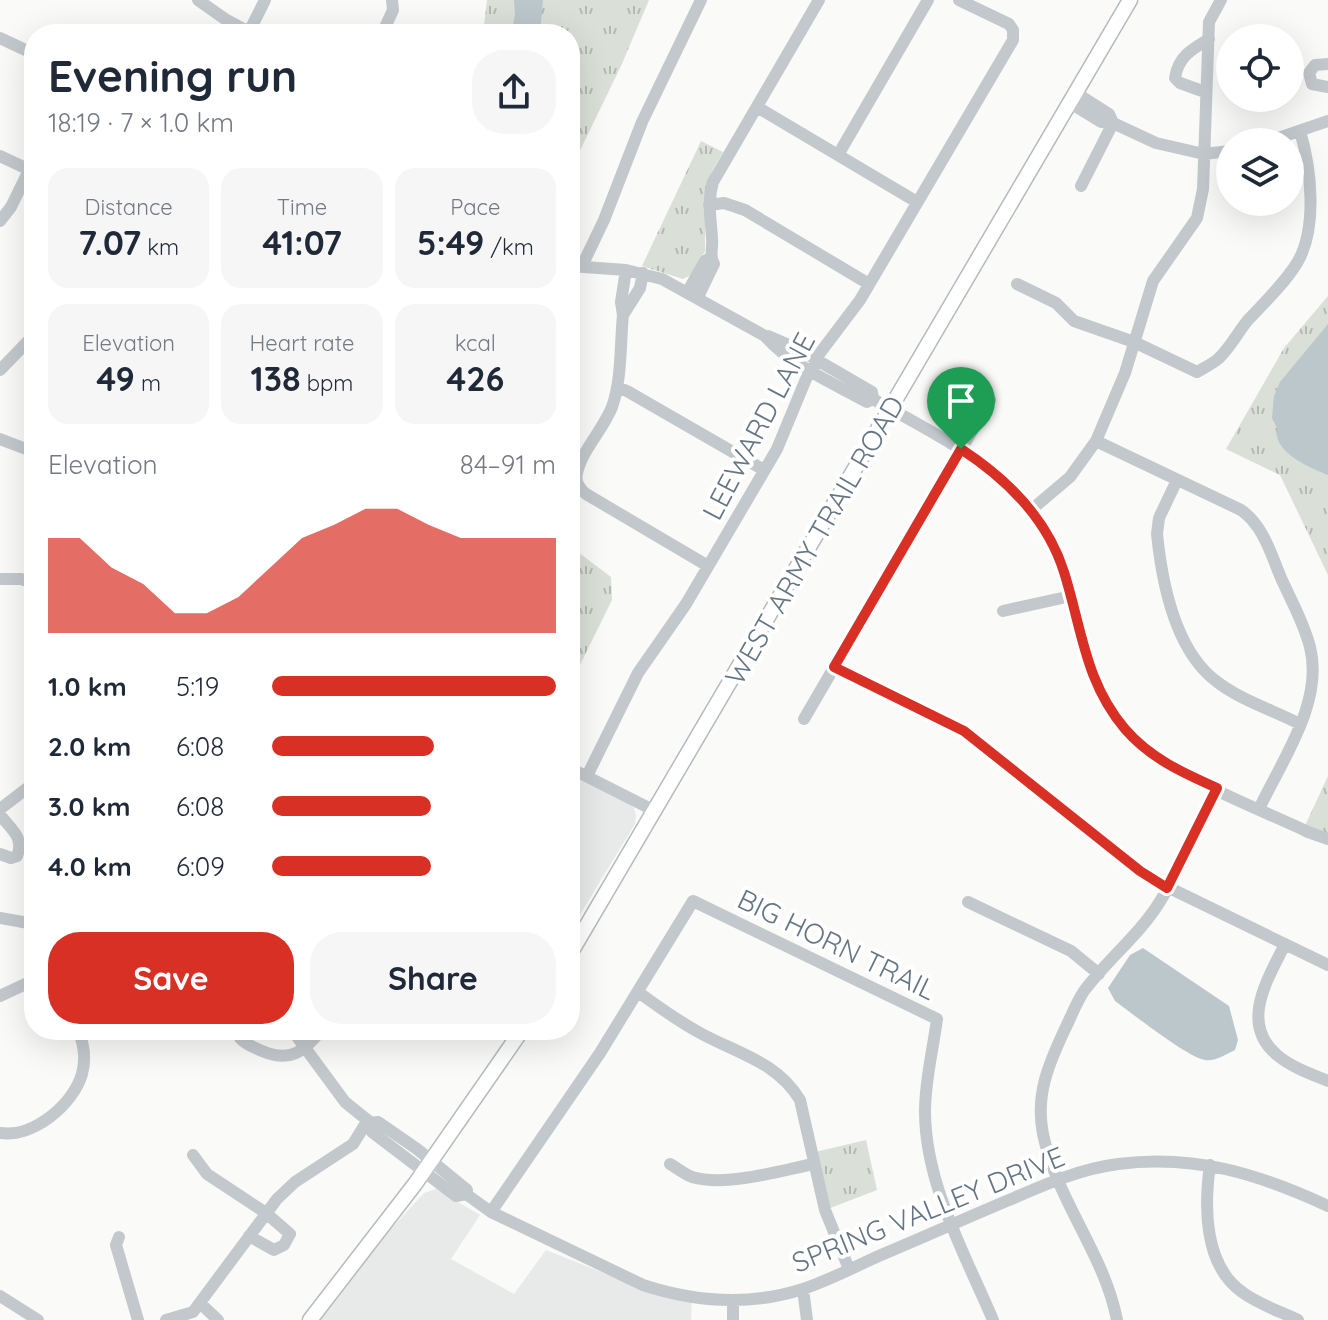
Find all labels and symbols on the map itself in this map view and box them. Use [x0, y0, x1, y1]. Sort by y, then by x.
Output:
street label: LEEWARD LANE [694, 326, 822, 526]
pin [927, 367, 995, 449]
street label: WEST ARMY TRAIL ROAD [717, 389, 911, 691]
street label: BIG HORN TRAIL [732, 881, 942, 1007]
street label: SPRING VALLEY DRIVE [787, 1138, 1069, 1280]

